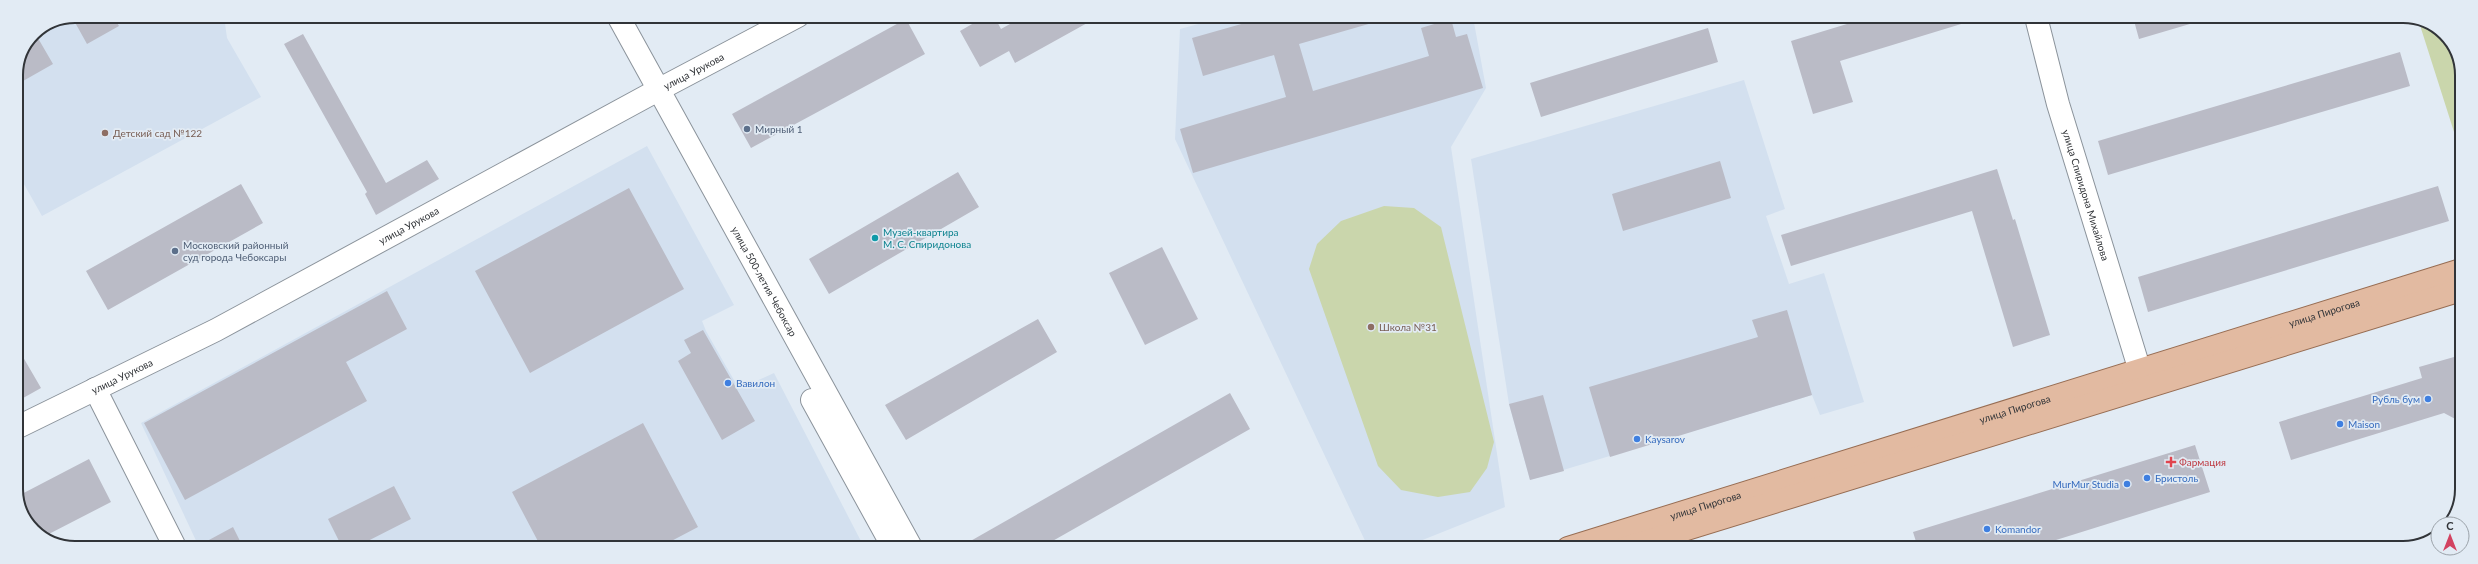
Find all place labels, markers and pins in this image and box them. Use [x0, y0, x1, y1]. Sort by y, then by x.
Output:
place label: Мирный 1 [755, 123, 803, 135]
marker: Мирный 1 [742, 124, 752, 134]
place label: Детский сад №122 [113, 127, 202, 139]
marker: Детский сад №122 [100, 128, 110, 138]
place label: Музей-квартира М. С. Спиридонова [883, 226, 971, 250]
marker: Музей-квартира М. С. Спиридонова [870, 233, 880, 243]
place label: Московский районный суд города Чебоксары [183, 239, 289, 263]
marker: Московский районный суд города Чебоксары [170, 246, 180, 256]
place label: Школа №31 [1379, 321, 1437, 333]
marker: Школа №31 [1366, 322, 1376, 332]
place label: Вавилон [736, 377, 775, 389]
marker: Вавилон [723, 378, 733, 388]
place label: Рубль бум [2372, 393, 2420, 405]
marker: Рубль бум [2423, 394, 2433, 404]
place label: Maison [2348, 418, 2380, 430]
marker: Maison [2335, 419, 2345, 429]
place label: Kaysarov [1645, 433, 1686, 445]
marker: Kaysarov [1632, 434, 1642, 444]
place label: Фармация [2179, 456, 2226, 468]
marker: Фармация [2166, 457, 2176, 467]
place label: Бристоль [2155, 472, 2198, 484]
marker: Бристоль [2142, 473, 2152, 483]
place label: MurMur Studia [2053, 478, 2119, 490]
marker: MurMur Studia [2122, 479, 2132, 489]
place label: Komandor [1995, 523, 2041, 535]
marker: Komandor [1982, 524, 1992, 534]

